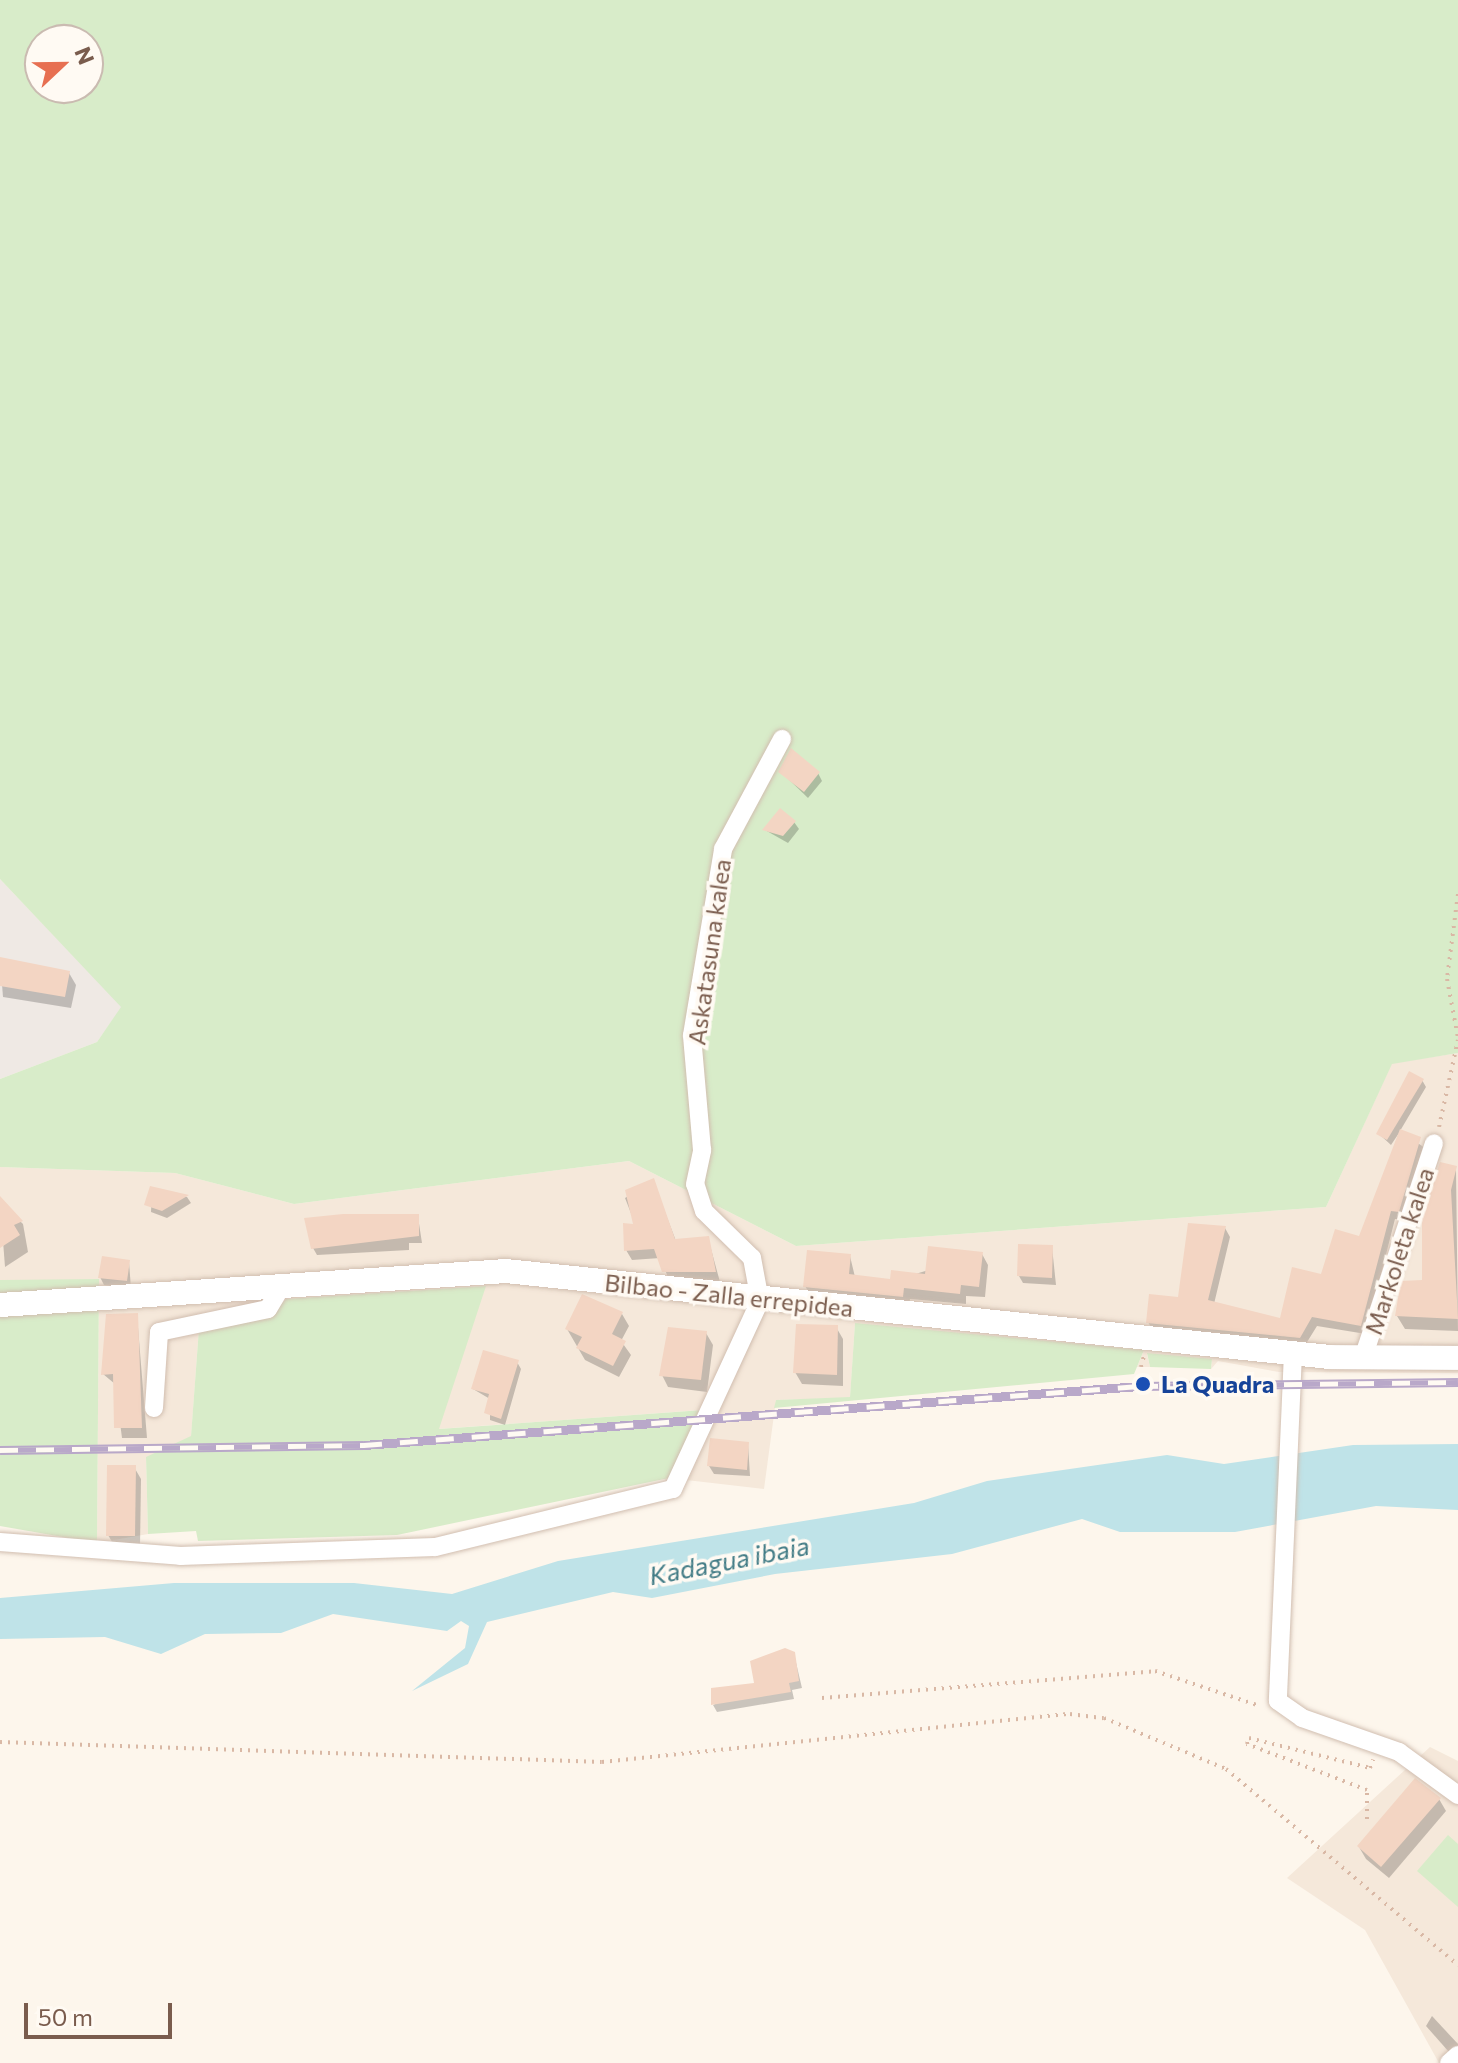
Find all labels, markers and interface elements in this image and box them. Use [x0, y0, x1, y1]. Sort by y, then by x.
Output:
north arrow [24, 24, 104, 104]
text: N [69, 43, 100, 68]
street label: Askatasuna kalea [682, 857, 736, 1047]
street label: Markoleta kalea [1358, 1164, 1440, 1338]
street label: Bilbao - Zalla errepidea [603, 1268, 855, 1322]
place label: La Quadra [1161, 1370, 1274, 1398]
marker: La Quadra [1132, 1373, 1154, 1395]
water label: Kadagua ibaia [646, 1529, 812, 1591]
scale bar [28, 1987, 176, 2037]
text: 50 m [38, 2002, 93, 2031]

